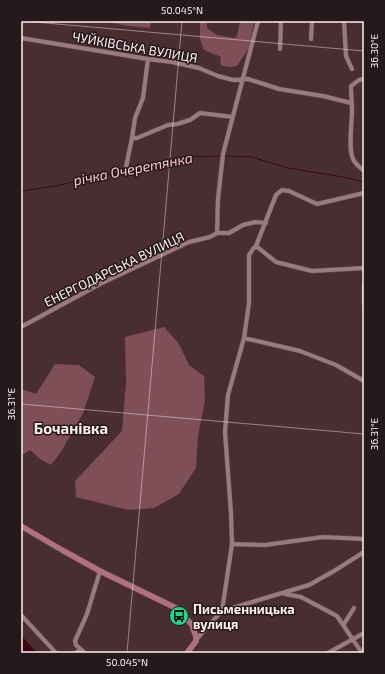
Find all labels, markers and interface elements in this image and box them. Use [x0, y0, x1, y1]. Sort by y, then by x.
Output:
text: 50.045°N [161, 4, 203, 16]
street label: ЧУЙКІВСЬКА ВУЛИЦЯ [71, 28, 199, 66]
text: 36.30°E [368, 33, 380, 68]
water label: річка Очеретянка [72, 149, 194, 188]
street label: ЕНЕРГОДАРСЬКА ВУЛИЦЯ [41, 228, 187, 310]
text: 36.31°E [5, 387, 17, 420]
text: 36.31°E [368, 417, 380, 450]
district label: Бочанівка [34, 419, 108, 437]
place label: Письменницька вулиця [193, 601, 295, 632]
bus stop icon: Письменницька вулиця [168, 605, 190, 627]
text: 50.045°N [106, 656, 148, 668]

